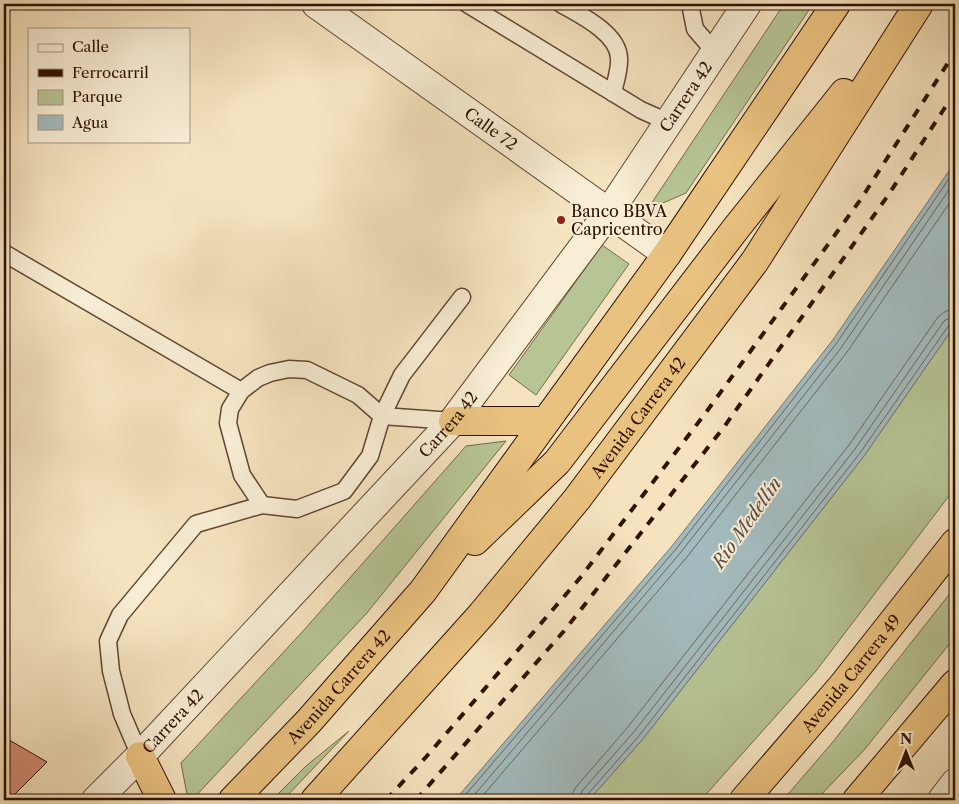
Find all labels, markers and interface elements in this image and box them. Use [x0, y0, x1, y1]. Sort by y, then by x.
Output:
legend [28, 28, 190, 142]
text: Calle [72, 37, 109, 56]
street label: Carrera 42 [655, 57, 716, 136]
text: Ferrocarril [72, 63, 149, 82]
text: Parque [72, 87, 122, 106]
street label: Calle 72 [461, 103, 522, 154]
text: Agua [71, 113, 108, 132]
place label: Banco BBVA Capricentro [571, 201, 668, 239]
marker: Banco BBVA Capricentro [555, 214, 567, 226]
street label: Avenida Carrera 42 [586, 353, 690, 483]
street label: Carrera 42 [414, 387, 482, 461]
water label: Río Medellín [706, 473, 786, 574]
street label: Avenida Carrera 49 [796, 610, 905, 737]
street label: Avenida Carrera 42 [282, 625, 395, 749]
street label: Carrera 42 [138, 685, 207, 757]
north arrow [882, 726, 932, 776]
text: N [900, 730, 912, 748]

